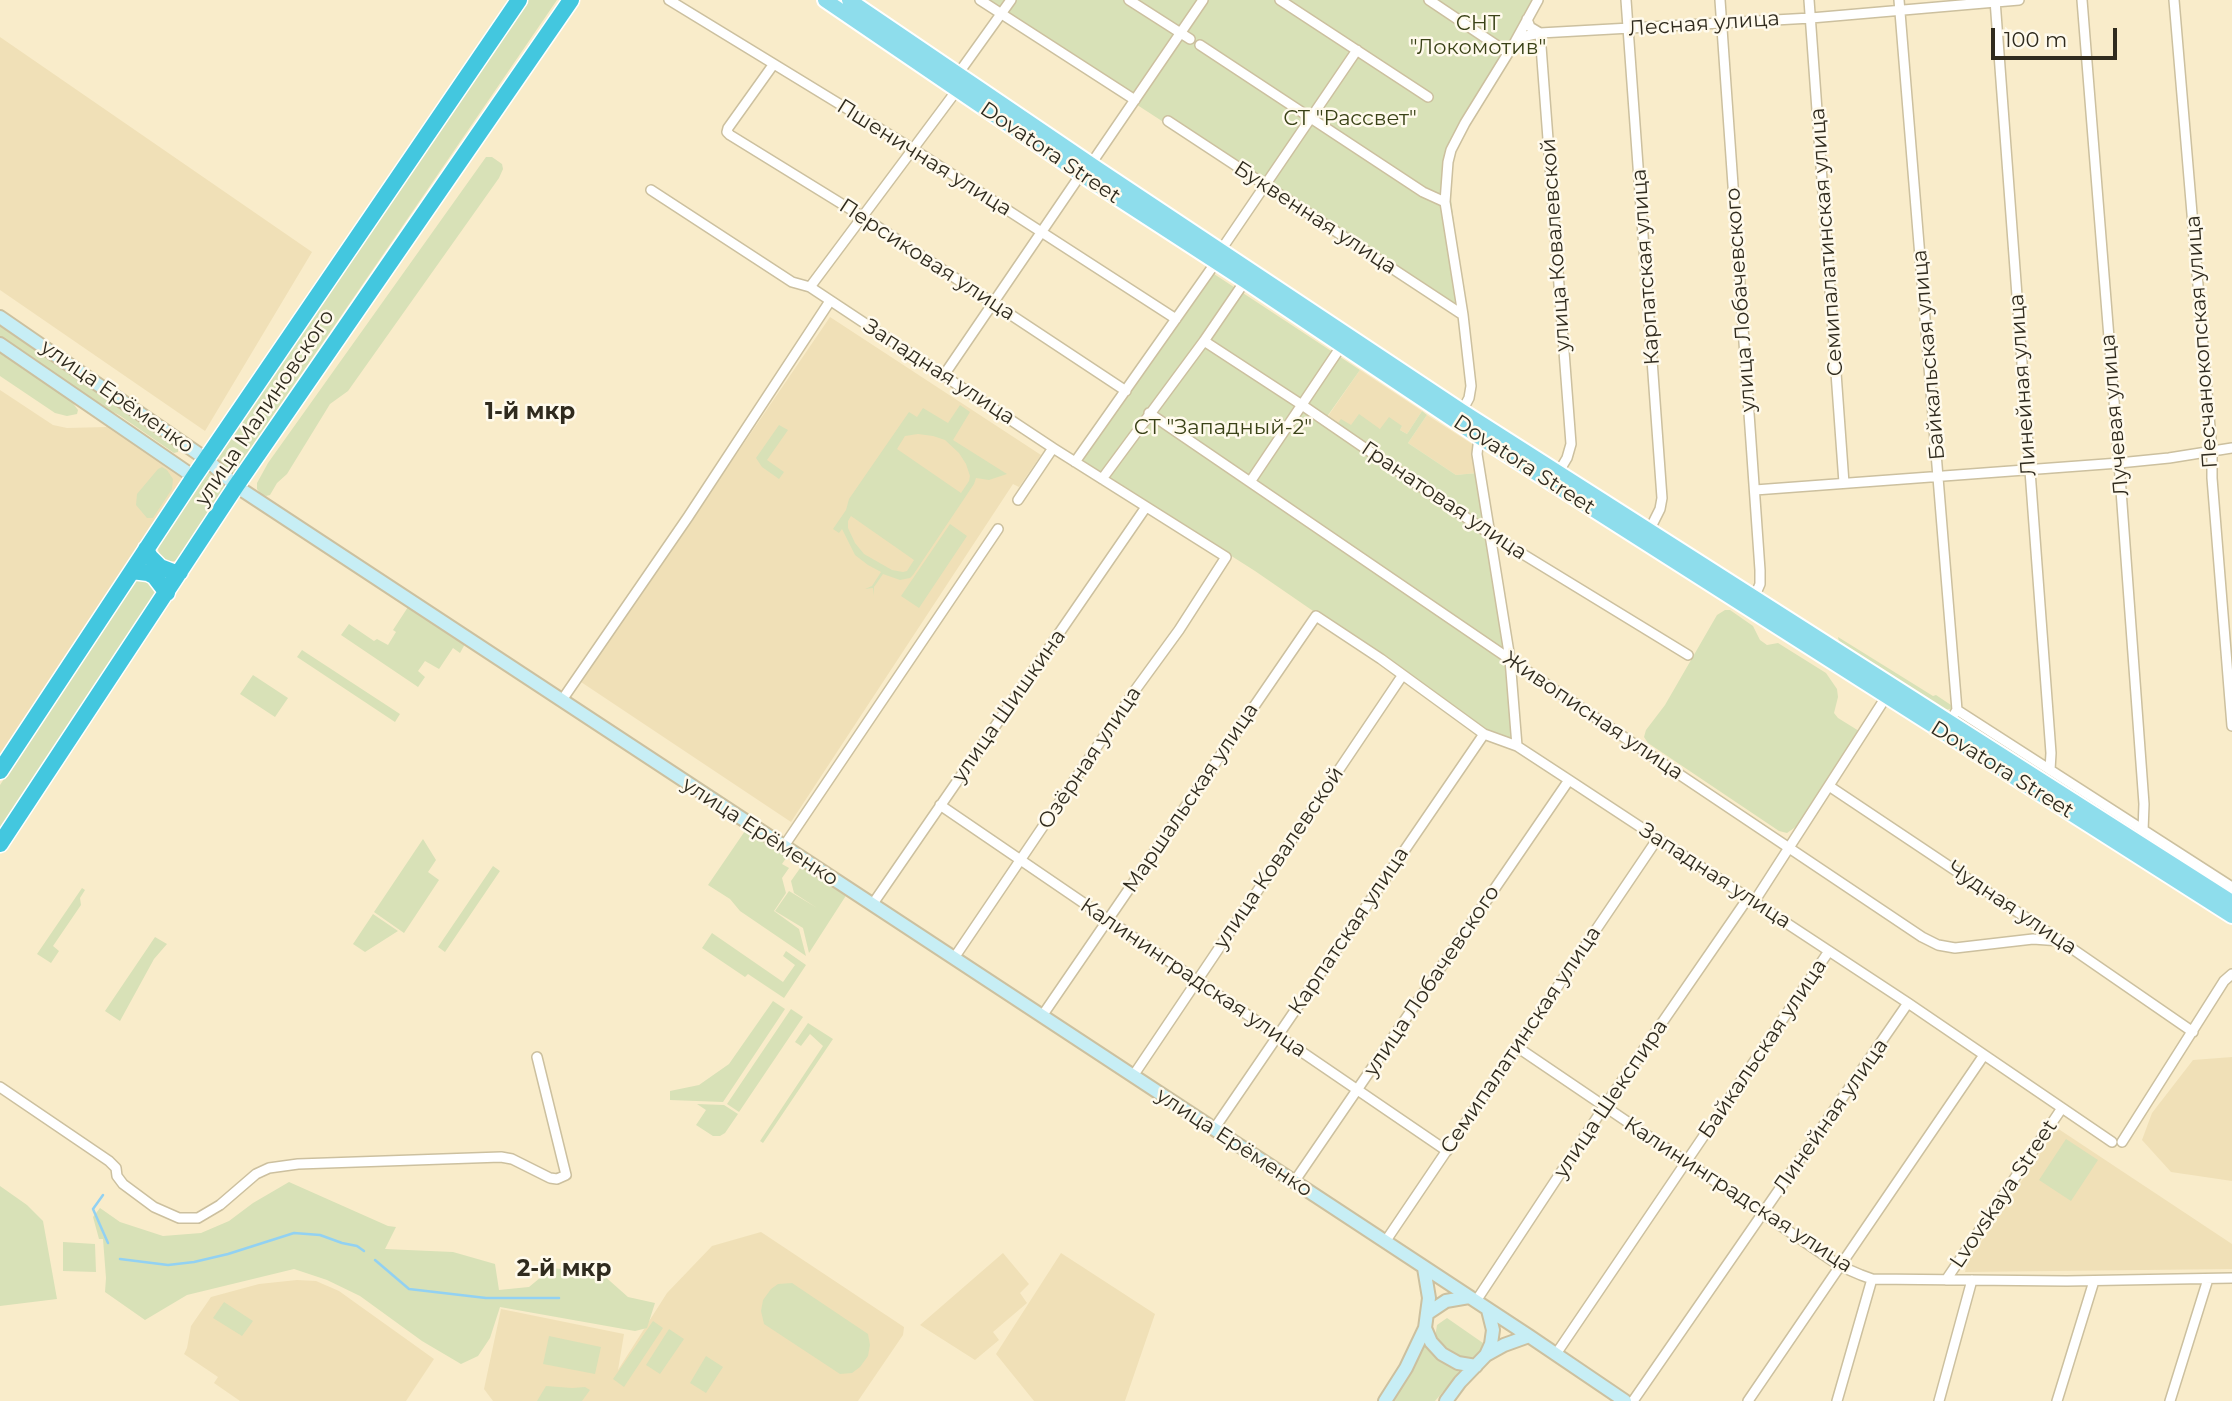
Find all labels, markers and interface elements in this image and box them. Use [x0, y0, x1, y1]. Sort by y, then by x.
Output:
street label: Лесная улица [1628, 6, 1780, 42]
park label: СНТ "Локомотив" [1410, 11, 1546, 61]
scale bar [1994, 14, 2120, 58]
text: 100 m [2004, 27, 2067, 52]
street label: Пшеничная улица [832, 94, 1016, 222]
street label: Dovatora Street [975, 97, 1125, 209]
park label: СТ "Рассвет" [1283, 106, 1417, 132]
street label: Семипалатинская улица [1805, 107, 1849, 377]
street label: улица Ковалевской [1536, 137, 1576, 353]
street label: Буквенная улица [1229, 156, 1401, 280]
street label: Карпатская улица [1627, 168, 1665, 366]
street label: улица Лобачевского [1721, 187, 1761, 413]
street label: Персиковая улица [834, 194, 1020, 326]
street label: Песчанокопская улица [2181, 215, 2223, 469]
street label: Байкальская улица [1907, 249, 1951, 461]
street label: Линейная улица [2004, 293, 2042, 477]
street label: улица Малиновского [190, 305, 340, 511]
street label: Западная улица [859, 314, 1019, 430]
street label: Лучевая улица [2095, 333, 2135, 497]
street label: улица Ерёменко [36, 335, 198, 459]
district label: 1-й мкр [485, 398, 575, 426]
street label: Dovatora Street [1448, 410, 1600, 520]
park label: СТ "Западный-2" [1134, 415, 1312, 441]
street label: Гранатовая улица [1357, 436, 1531, 566]
street label: улица Шишкина [947, 625, 1071, 787]
street label: Живописная улица [1498, 646, 1688, 786]
street label: Озёрная улица [1033, 682, 1147, 834]
street label: Маршальская улица [1118, 698, 1264, 898]
street label: Dovatora Street [1926, 716, 2078, 824]
street label: улица Ковалевской [1209, 762, 1349, 954]
street label: улица Ерёменко [677, 772, 843, 892]
street label: Западная улица [1635, 818, 1795, 934]
street label: Карпатская улица [1284, 842, 1414, 1020]
street label: Чудная улица [1943, 856, 2081, 960]
street label: улица Лобачевского [1359, 881, 1505, 1081]
street label: Калининградская улица [1075, 893, 1311, 1063]
street label: Семипалатинская улица [1435, 921, 1607, 1159]
street label: Байкальская улица [1694, 954, 1832, 1144]
street label: улица Шекспира [1549, 1015, 1673, 1183]
street label: Линейная улица [1768, 1034, 1894, 1198]
street label: улица Ерёменко [1151, 1083, 1317, 1203]
street label: Калининградская улица [1619, 1112, 1857, 1278]
street label: Lvovskaya Street [1945, 1115, 2063, 1273]
district label: 2-й мкр [517, 1255, 611, 1283]

